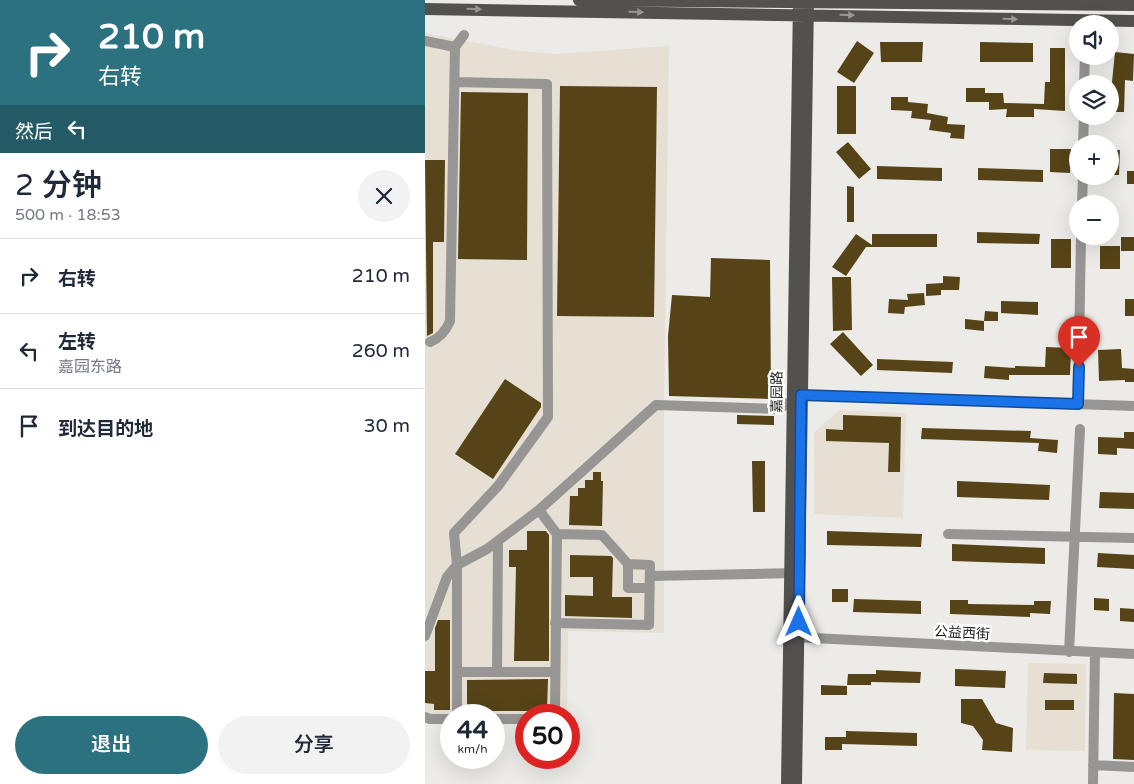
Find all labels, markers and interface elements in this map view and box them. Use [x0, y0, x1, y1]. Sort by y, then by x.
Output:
one-way arrow [466, 5, 482, 13]
one-way arrow [628, 8, 644, 16]
one-way arrow [840, 11, 856, 19]
one-way arrow [1002, 15, 1018, 23]
map controls [1069, 15, 1119, 245]
button: sound [1069, 15, 1119, 65]
text: 210 m [98, 16, 205, 58]
icon: right [15, 20, 80, 85]
text: 右转 [98, 64, 142, 90]
button: layers [1069, 75, 1119, 125]
icon: left [63, 115, 91, 143]
text: 然后 [15, 121, 53, 143]
button: + [1069, 135, 1119, 185]
text: 2 分钟 [15, 167, 102, 204]
button: close [358, 170, 410, 222]
button: − [1069, 195, 1119, 245]
text: 500 m · 18:53 [15, 205, 121, 225]
icon: right [15, 262, 43, 290]
text: 210 m [352, 265, 410, 287]
text: 右转 [58, 268, 96, 290]
pin [1058, 316, 1100, 367]
icon: arrive [1065, 323, 1093, 351]
text: 左转 [58, 331, 96, 353]
icon: left [15, 337, 43, 365]
text: 260 m [352, 340, 410, 362]
text: 嘉园东路 [58, 357, 122, 377]
street label: 嘉园路 [768, 371, 786, 413]
icon: arrive [15, 412, 43, 440]
text: 30 m [364, 415, 410, 437]
text: 到达目的地 [58, 418, 153, 440]
position arrow [772, 595, 824, 647]
street label: 公益西街 [934, 623, 990, 643]
speed limit sign: 50 [515, 704, 580, 769]
text: 44 [457, 715, 488, 745]
button: 退出 [15, 716, 208, 774]
button: 分享 [218, 716, 410, 774]
text: km/h [457, 742, 488, 756]

